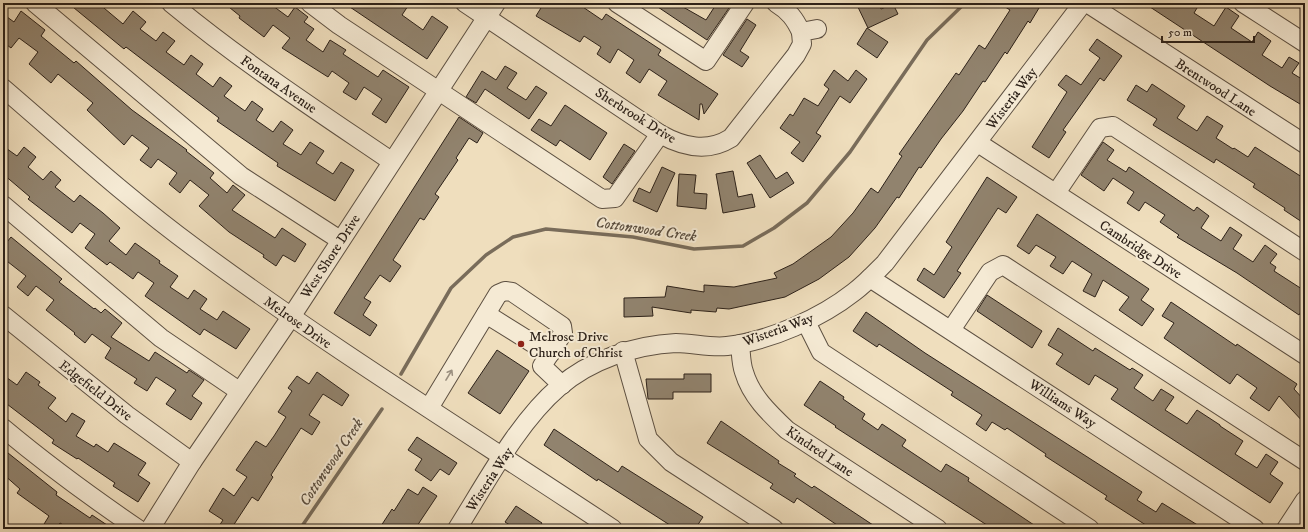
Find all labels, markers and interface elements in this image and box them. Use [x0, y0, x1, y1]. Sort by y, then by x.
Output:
scale bar [1162, 18, 1254, 44]
text: 50 m [1168, 25, 1192, 40]
street label: Fontana Avenue [237, 52, 320, 118]
street label: Brentwood Lane [1171, 55, 1260, 121]
street label: Wisteria Way [982, 63, 1041, 134]
street label: Sherbrook Drive [592, 84, 679, 148]
street label: West Shore Drive [296, 211, 365, 303]
water label: Cottonwood Creek [594, 213, 698, 246]
street label: Cambridge Drive [1096, 216, 1185, 283]
street label: Melrose Drive [260, 293, 335, 353]
street label: Wisteria Way [740, 309, 816, 351]
place label: Melrose Drive Church of Christ [529, 328, 623, 362]
marker: Melrose Drive Church of Christ [516, 339, 526, 349]
street label: Edgefield Drive [55, 356, 136, 425]
one-way arrow [445, 370, 453, 381]
street label: Williams Way [1024, 375, 1100, 433]
water label: Cottonwood Creek [295, 414, 368, 510]
street label: Kindred Lane [782, 423, 857, 481]
street label: Wisteria Way [462, 443, 518, 516]

